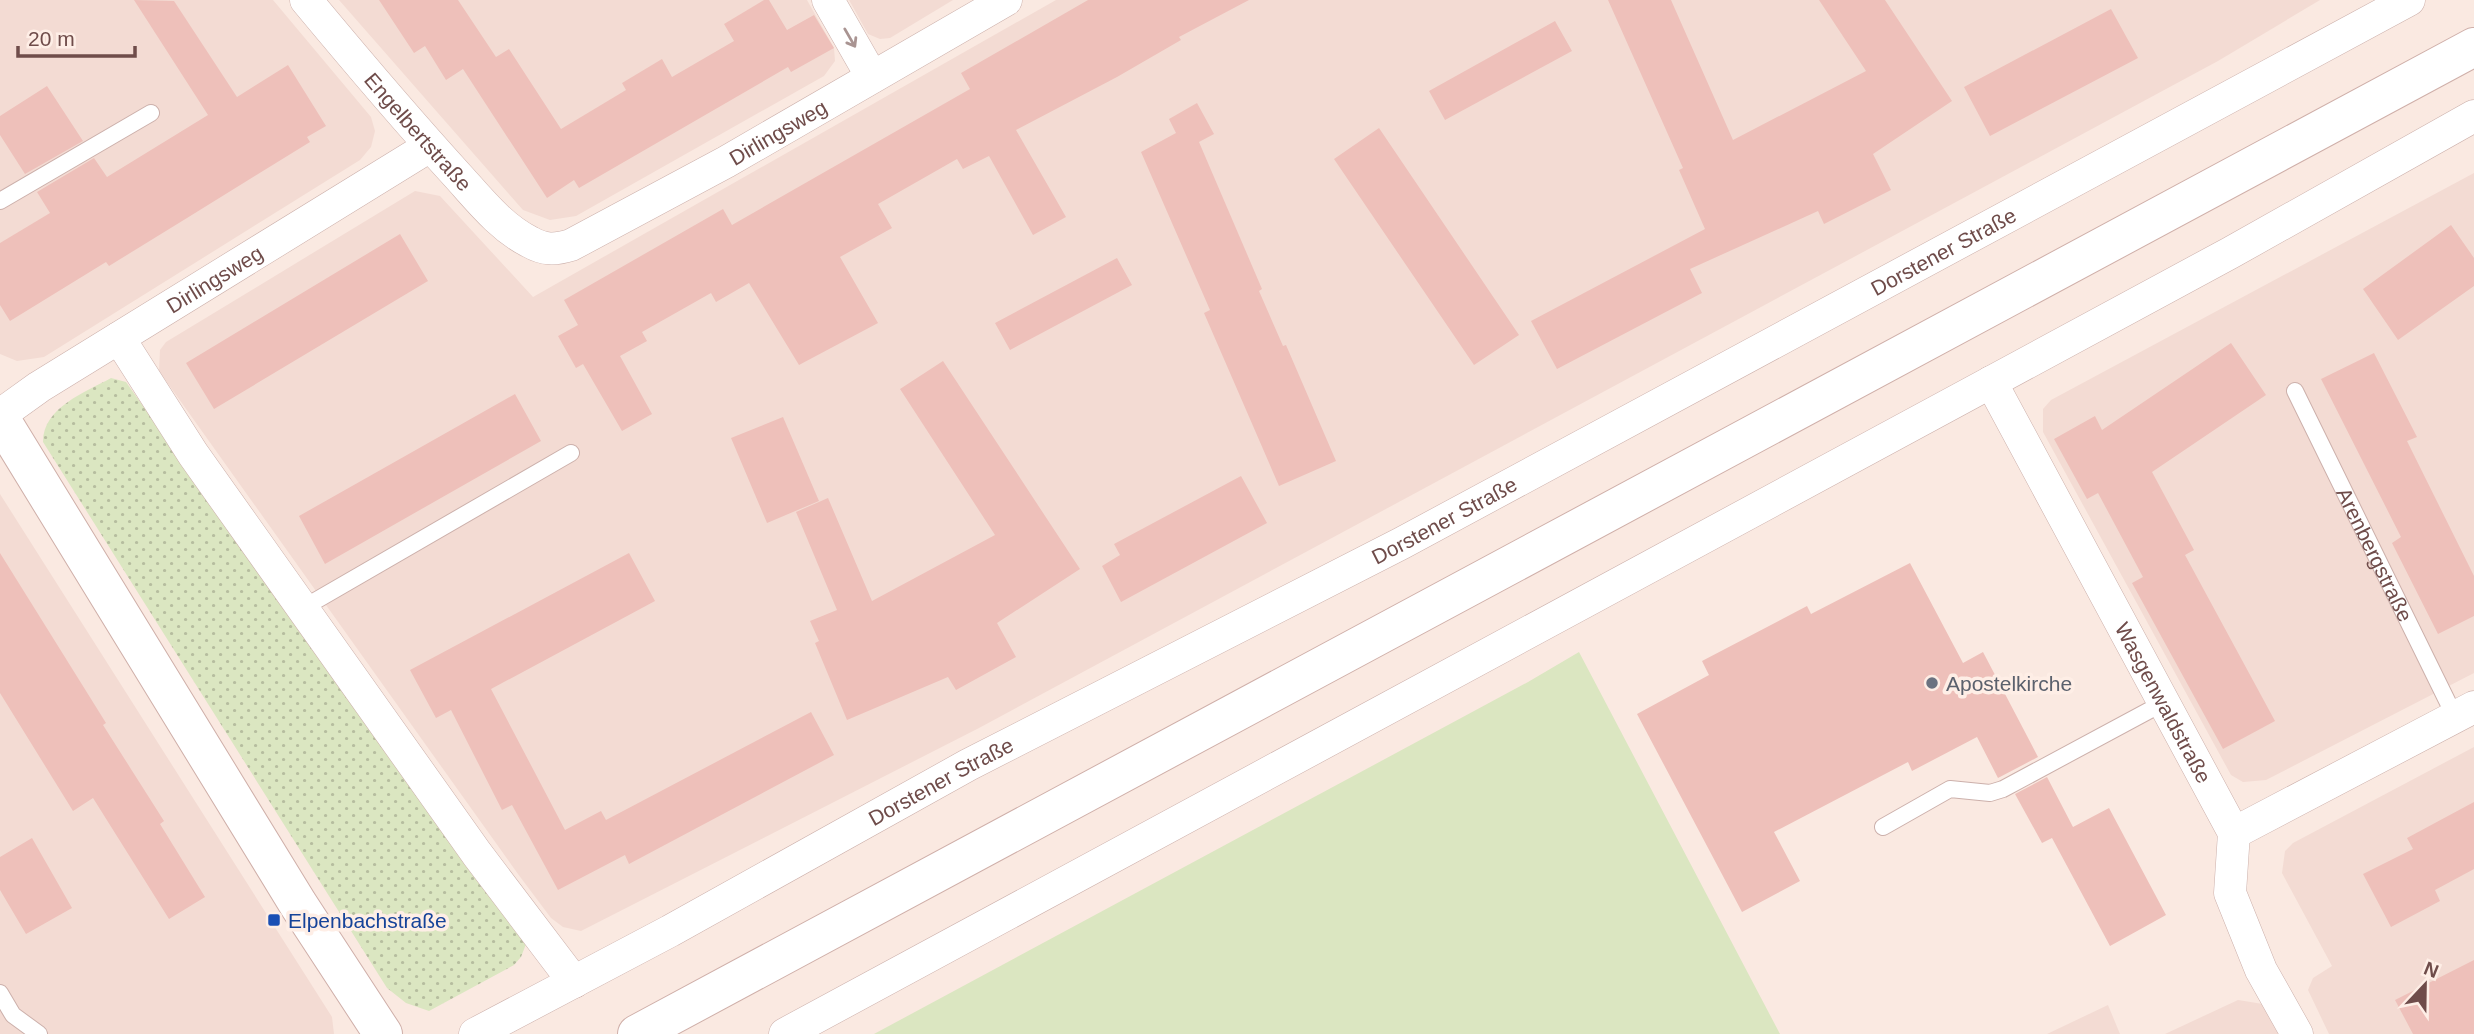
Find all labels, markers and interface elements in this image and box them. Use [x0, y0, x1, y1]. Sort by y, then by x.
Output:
scale bar [18, 14, 135, 58]
text: 20 m [28, 27, 75, 50]
one-way arrow [844, 28, 858, 48]
street label: Engelbertstraße [360, 68, 477, 195]
street label: Dirlingsweg [725, 95, 831, 169]
street label: Dorstener Straße [1867, 203, 2020, 300]
street label: Dirlingsweg [162, 241, 267, 317]
street label: Dorstener Straße [1368, 472, 1521, 568]
street label: Arenbergstraße [2333, 484, 2418, 625]
street label: Wasgenwaldstraße [2111, 618, 2216, 787]
place label: Apostelkirche [1946, 672, 2072, 695]
marker: Apostelkirche [1924, 675, 1940, 691]
street label: Dorstener Straße [864, 732, 1017, 830]
place label: Elpenbachstraße [288, 909, 447, 932]
marker: Elpenbachstraße [266, 912, 282, 928]
north arrow [2390, 950, 2460, 1020]
text: N [2421, 957, 2441, 982]

